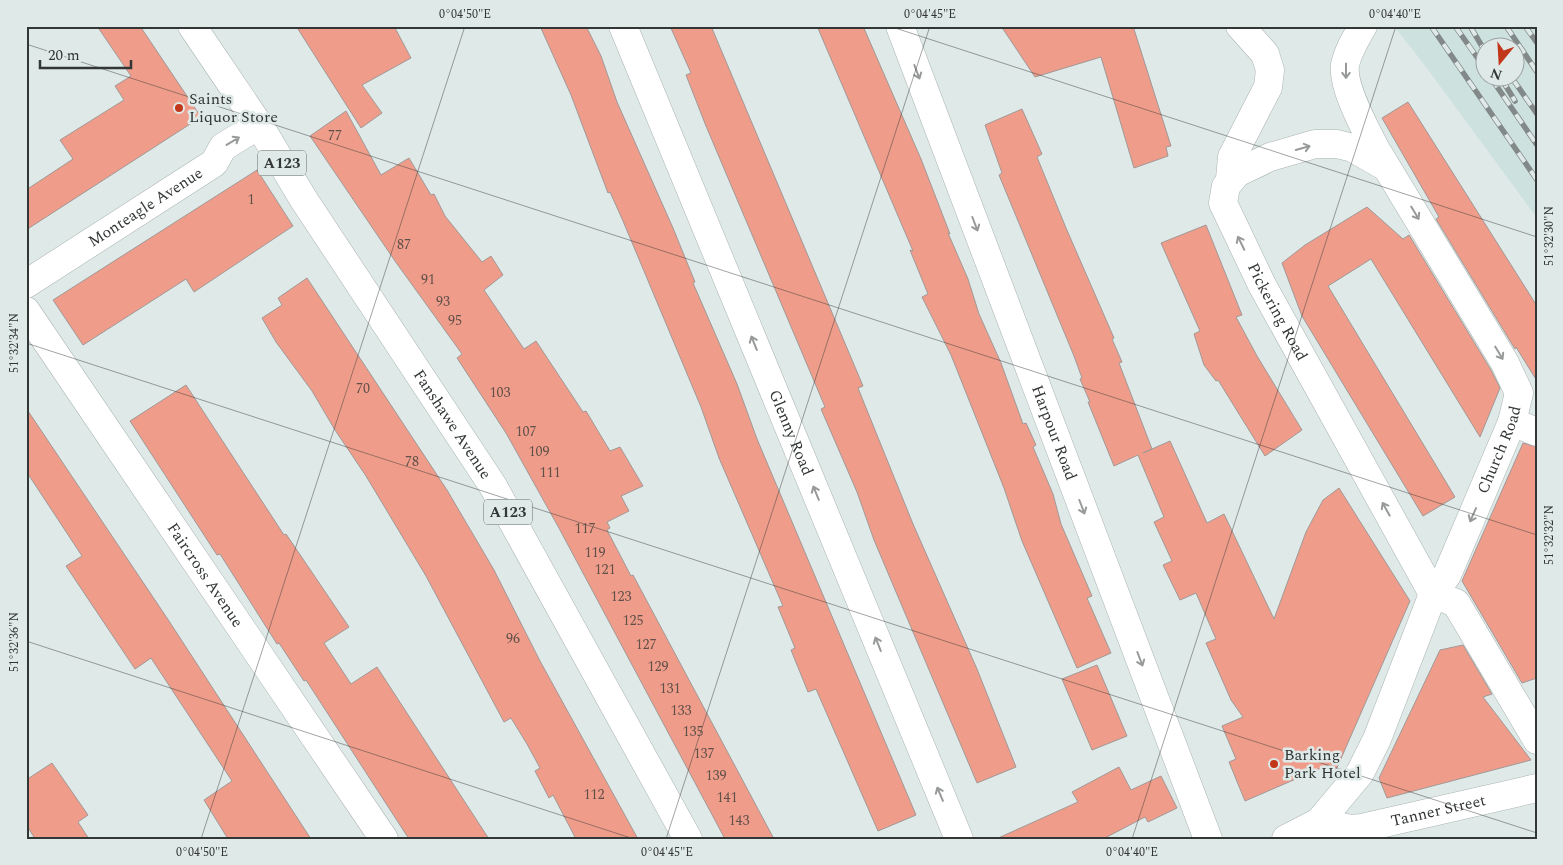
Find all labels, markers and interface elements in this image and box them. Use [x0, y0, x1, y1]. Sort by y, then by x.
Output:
text: 0°04'50"E [439, 5, 491, 24]
text: 0°04'45"E [904, 5, 956, 24]
text: 0°04'40"E [1369, 5, 1421, 24]
scale bar [40, 38, 131, 70]
north arrow [1476, 38, 1526, 88]
text: 20 m [48, 44, 80, 67]
one-way arrow [1341, 62, 1351, 79]
text: N [1487, 62, 1505, 86]
one-way arrow [913, 64, 922, 79]
place label: Saints Liquor Store [189, 87, 278, 129]
marker: Saints Liquor Store [173, 102, 185, 114]
house number: 77 [328, 125, 342, 146]
one-way arrow [226, 135, 240, 145]
one-way arrow [1294, 142, 1310, 152]
road number: A123 [258, 150, 306, 176]
street label: Monteagle Avenue [83, 161, 208, 253]
house number: 1 [248, 189, 255, 210]
one-way arrow [1410, 206, 1420, 220]
text: 51°32'30"N [1540, 206, 1559, 266]
one-way arrow [971, 216, 980, 231]
house number: 87 [397, 234, 411, 255]
one-way arrow [1236, 236, 1246, 251]
street label: Pickering Road [1241, 259, 1314, 365]
house number: 91 [421, 269, 435, 290]
house number: 93 [436, 291, 450, 312]
house number: 95 [448, 310, 462, 331]
text: 51°32'34"N [5, 313, 24, 373]
one-way arrow [749, 336, 758, 351]
one-way arrow [1494, 345, 1504, 359]
street label: Fanshawe Avenue [407, 365, 497, 484]
house number: 70 [356, 378, 370, 399]
house number: 103 [490, 382, 511, 403]
street label: Harpour Road [1025, 382, 1083, 484]
street label: Glenny Road [763, 386, 820, 479]
street label: Church Road [1471, 403, 1528, 498]
house number: 107 [516, 421, 537, 442]
house number: 109 [529, 441, 550, 462]
house number: 78 [405, 451, 419, 472]
house number: 111 [540, 462, 561, 483]
one-way arrow [811, 486, 820, 502]
one-way arrow [1078, 498, 1087, 514]
road number: A123 [484, 500, 532, 524]
one-way arrow [1380, 502, 1390, 517]
text: 51°32'32"N [1540, 505, 1559, 565]
one-way arrow [1467, 507, 1477, 522]
street label: Faircross Avenue [161, 518, 249, 632]
house number: 117 [575, 518, 596, 539]
house number: 119 [585, 542, 606, 563]
house number: 121 [595, 559, 616, 580]
house number: 123 [611, 586, 632, 607]
house number: 125 [623, 610, 644, 631]
text: 51°32'36"N [5, 612, 24, 672]
house number: 96 [506, 628, 520, 649]
house number: 127 [636, 634, 657, 655]
one-way arrow [873, 636, 882, 651]
one-way arrow [1136, 650, 1145, 666]
house number: 129 [648, 656, 669, 677]
house number: 131 [660, 678, 681, 699]
house number: 133 [671, 700, 692, 721]
house number: 135 [683, 721, 704, 742]
house number: 137 [694, 743, 715, 764]
place label: Barking Park Hotel [1284, 743, 1361, 785]
marker: Barking Park Hotel [1268, 758, 1280, 770]
house number: 139 [706, 765, 727, 786]
house number: 112 [584, 784, 605, 805]
house number: 141 [717, 787, 738, 808]
one-way arrow [935, 787, 945, 802]
street label: Tanner Street [1388, 788, 1488, 833]
house number: 143 [729, 810, 750, 831]
text: 0°04'50"E [176, 843, 228, 862]
text: 0°04'45"E [641, 843, 693, 862]
text: 0°04'40"E [1106, 843, 1158, 862]

